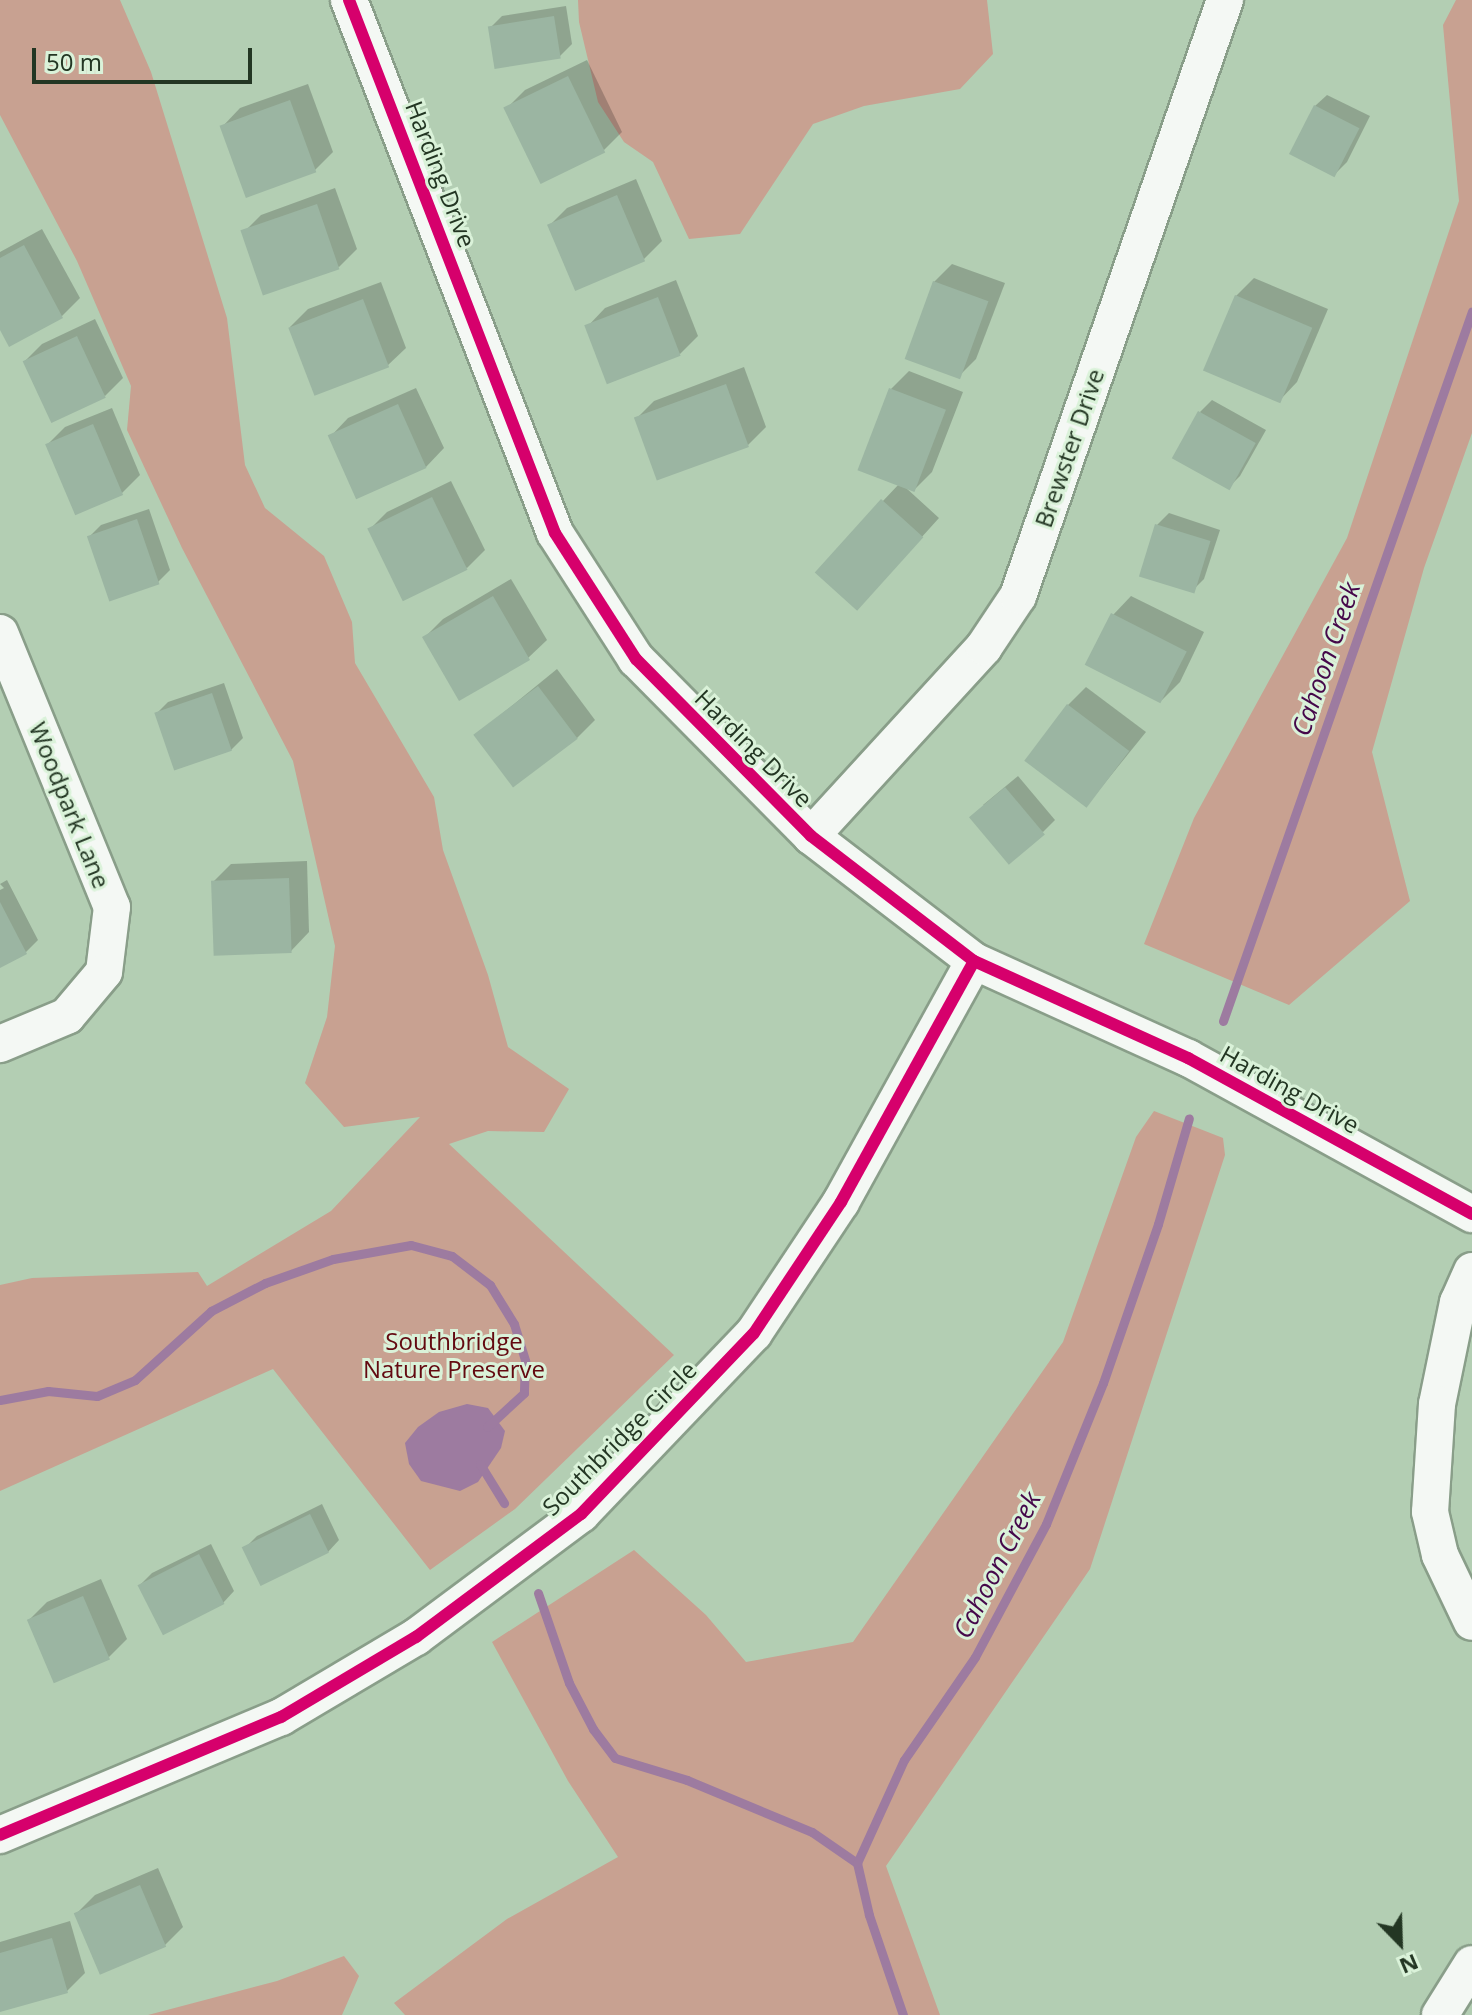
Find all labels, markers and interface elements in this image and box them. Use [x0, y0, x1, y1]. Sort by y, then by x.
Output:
scale bar [36, 32, 256, 82]
text: 50 m [46, 45, 102, 78]
street label: Harding Drive [400, 97, 482, 251]
street label: Brewster Drive [1028, 365, 1110, 531]
water label: Cahoon Creek [1285, 578, 1367, 740]
street label: Harding Drive [689, 683, 819, 813]
street label: Woodpark Lane [24, 718, 116, 892]
street label: Harding Drive [1216, 1039, 1364, 1139]
park label: Southbridge Nature Preserve [363, 1327, 545, 1383]
street label: Southbridge Circle [536, 1355, 702, 1521]
water label: Cahoon Creek [947, 1487, 1047, 1643]
north arrow [1360, 1903, 1440, 1983]
text: N [1395, 1948, 1423, 1982]

